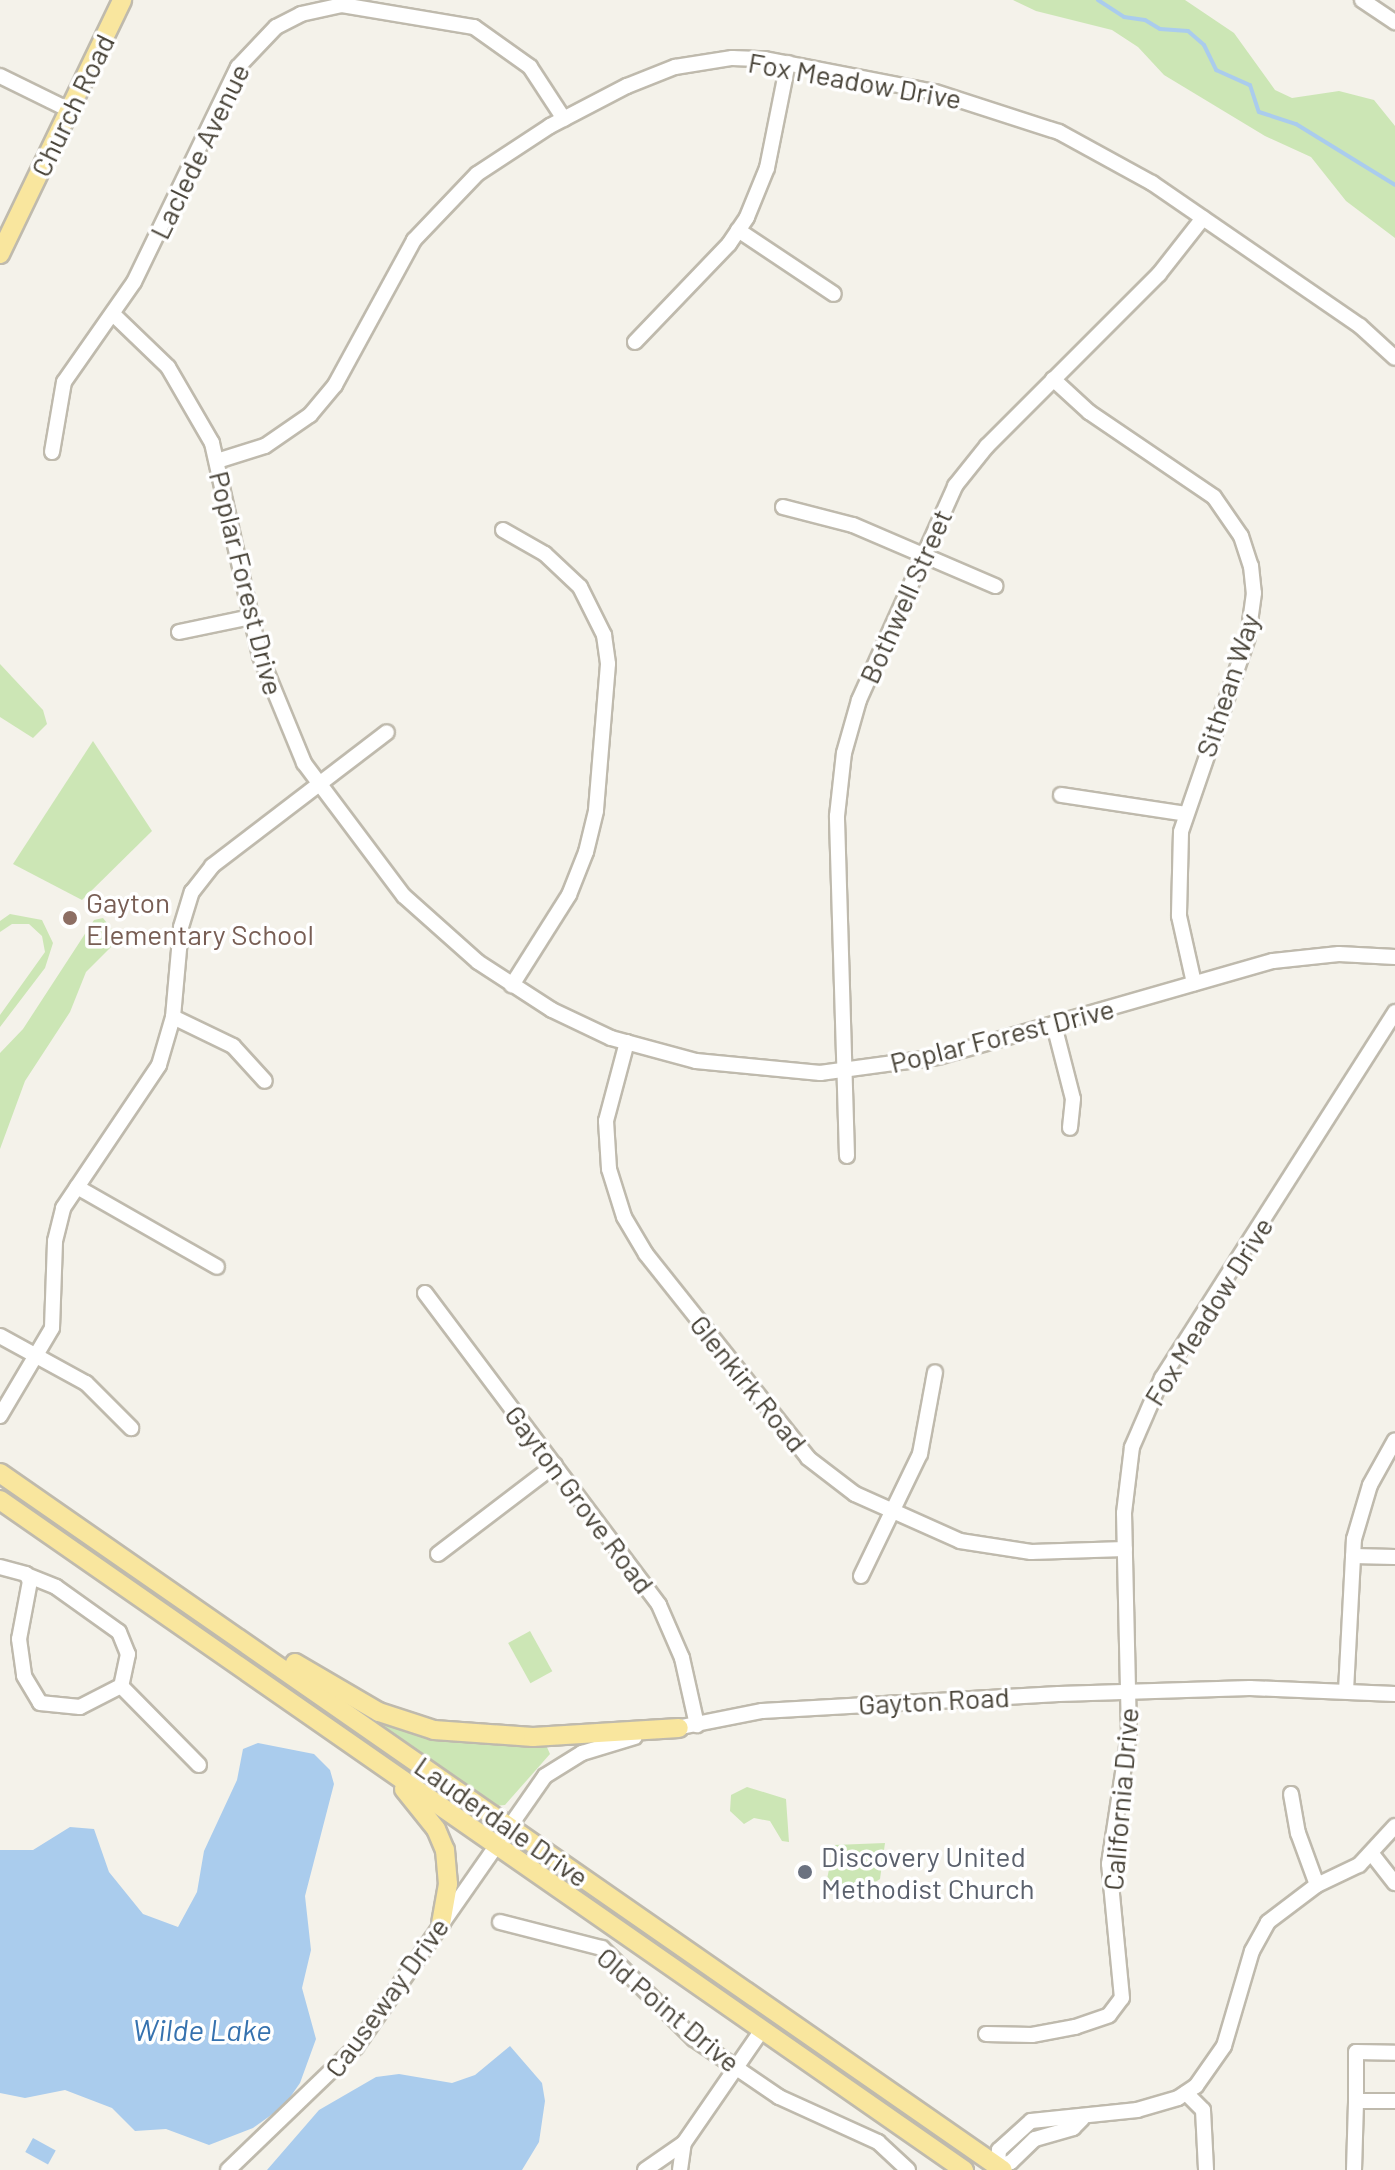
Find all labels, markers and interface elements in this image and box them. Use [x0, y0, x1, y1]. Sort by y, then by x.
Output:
street label: Church Road [23, 28, 121, 182]
street label: Fox Meadow Drive [746, 45, 964, 115]
street label: Laclede Avenue [142, 58, 256, 244]
street label: Poplar Forest Drive [203, 467, 291, 699]
street label: Bothwell Street [852, 504, 958, 688]
street label: Sithean Way [1188, 609, 1266, 761]
place label: Gayton Elementary School [86, 885, 314, 951]
marker: Gayton Elementary School [61, 909, 79, 927]
street label: Poplar Forest Drive [886, 991, 1118, 1079]
street label: Fox Meadow Drive [1137, 1211, 1279, 1411]
street label: Glenkirk Road [684, 1308, 814, 1458]
street label: Gayton Grove Road [498, 1398, 662, 1600]
street label: Gayton Road [857, 1679, 1011, 1721]
street label: California Drive [1095, 1706, 1145, 1892]
street label: Lauderdale Drive [409, 1749, 595, 1893]
place label: Discovery United Methodist Church [821, 1839, 1035, 1905]
marker: Discovery United Methodist Church [796, 1863, 814, 1881]
street label: Causeway Drive [317, 1911, 455, 2083]
street label: Old Point Drive [591, 1939, 747, 2079]
water label: Wilde Lake [133, 2011, 271, 2047]

